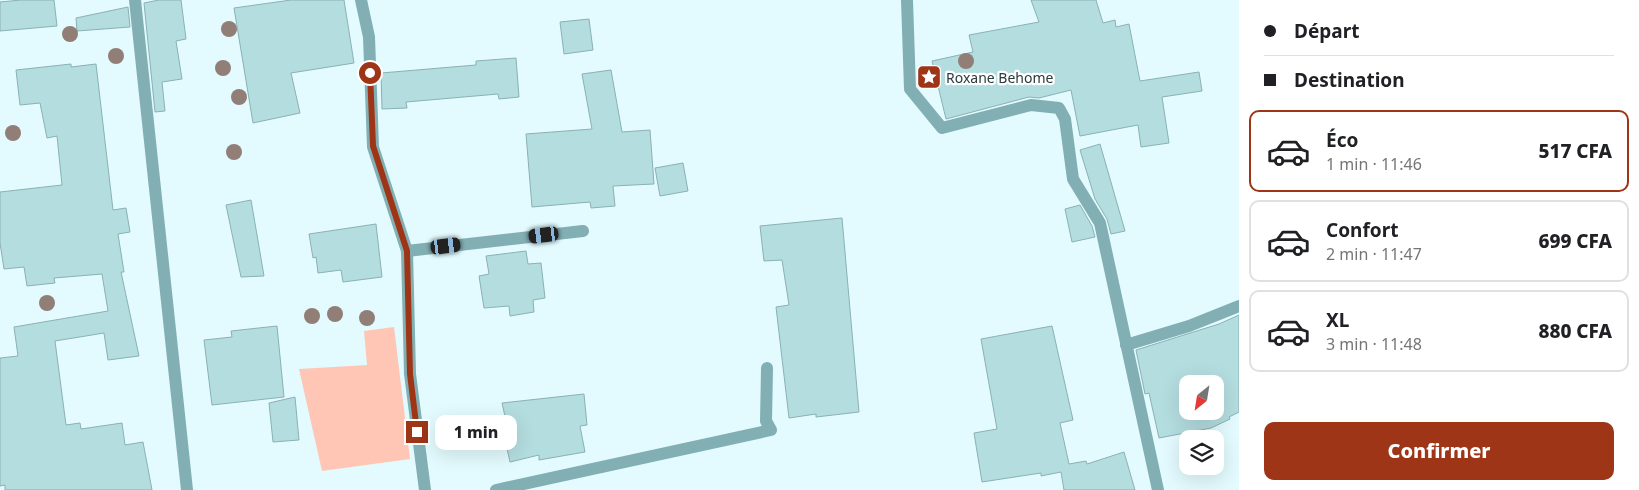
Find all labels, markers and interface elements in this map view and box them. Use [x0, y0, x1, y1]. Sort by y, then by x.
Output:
text: Départ [1294, 18, 1359, 44]
route start [359, 62, 381, 84]
place icon: Roxane Behome [916, 64, 942, 90]
text: Destination [1294, 67, 1405, 93]
place label: Roxane Behome [946, 68, 1054, 87]
text: Éco [1326, 127, 1358, 153]
icon: car [1266, 129, 1311, 174]
text: 517 CFA [1538, 138, 1612, 164]
text: 1 min · 11:46 [1326, 153, 1422, 175]
text: Confort [1326, 217, 1398, 243]
icon: car [1266, 219, 1311, 264]
car [528, 226, 559, 244]
text: 699 CFA [1538, 228, 1612, 254]
car [430, 237, 461, 255]
text: 2 min · 11:47 [1326, 243, 1422, 265]
text: XL [1326, 307, 1349, 333]
icon: car [1266, 309, 1311, 354]
text: 880 CFA [1538, 318, 1612, 344]
text: 3 min · 11:48 [1326, 333, 1422, 355]
north arrow [1179, 375, 1224, 420]
map controls [1179, 375, 1224, 475]
callout: 1 min [434, 414, 517, 450]
route end [406, 421, 428, 443]
text: 1 min [454, 421, 498, 443]
button: Confirmer [1264, 422, 1614, 480]
button: layers [1179, 430, 1224, 475]

